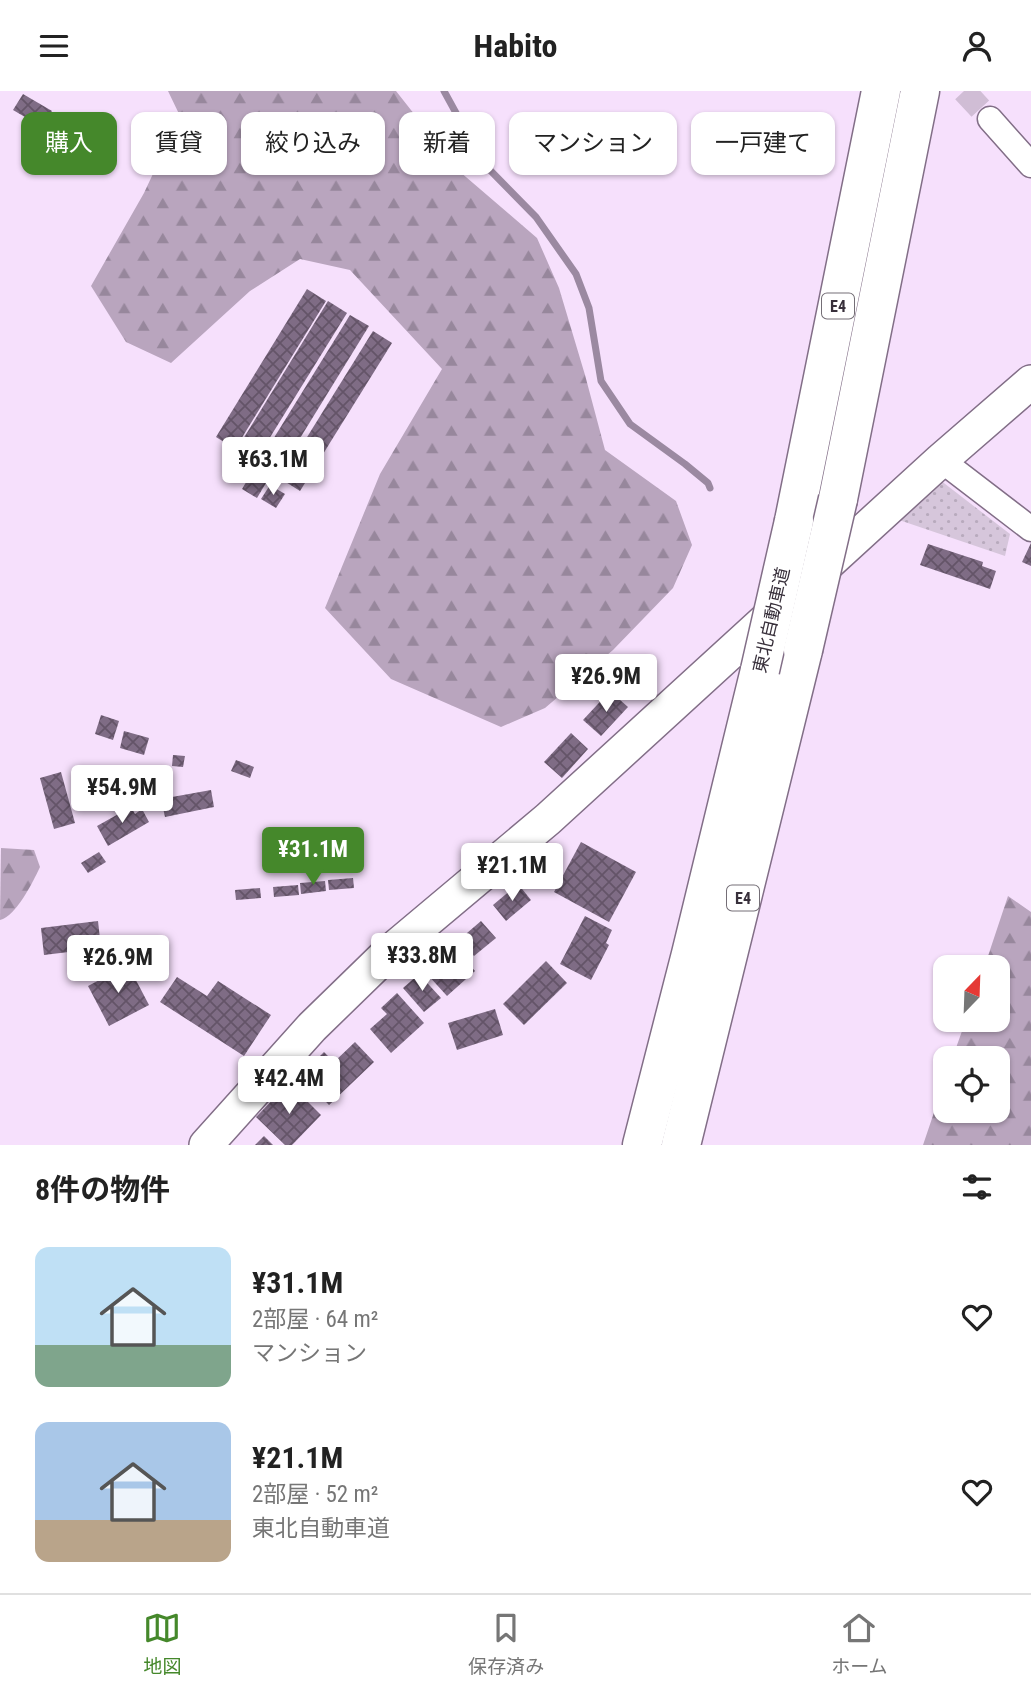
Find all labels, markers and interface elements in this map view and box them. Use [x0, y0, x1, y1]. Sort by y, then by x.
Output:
icon: menu [35, 27, 73, 65]
text: Habito [474, 27, 557, 65]
icon: person [958, 27, 996, 65]
chip: 購入 [21, 112, 117, 175]
chip: 賃貸 [131, 112, 227, 175]
chip: 絞り込み [241, 112, 385, 175]
chip: 新着 [399, 112, 495, 175]
chip: マンション [509, 112, 677, 175]
chip: 一戸建て [691, 112, 835, 175]
road number: E4 [822, 293, 854, 319]
pin: ¥63.1M [216, 437, 330, 497]
text: ¥63.1M [238, 446, 308, 473]
street label: 東北自動車道 [749, 565, 793, 675]
pin: ¥26.9M [549, 655, 663, 714]
text: ¥26.9M [571, 663, 641, 690]
pin: ¥54.9M [65, 765, 179, 825]
text: ¥54.9M [87, 774, 157, 801]
pin: ¥31.1M [256, 827, 370, 887]
text: ¥31.1M [278, 836, 348, 863]
pin: ¥21.1M [455, 843, 569, 903]
text: ¥21.1M [477, 852, 547, 879]
road number: E4 [727, 885, 759, 911]
pin: ¥33.8M [365, 933, 479, 993]
pin: ¥26.9M [61, 935, 175, 995]
text: ¥33.8M [387, 942, 457, 969]
text: ¥26.9M [83, 944, 153, 971]
north arrow [933, 955, 1010, 1033]
map controls [933, 955, 1010, 1123]
button: locate [933, 1046, 1010, 1123]
pin: ¥42.4M [232, 1056, 346, 1116]
text: ¥42.4M [254, 1065, 324, 1092]
icon: filters [958, 1168, 996, 1206]
text: 8件の物件 [35, 1172, 170, 1207]
text: ¥31.1M [252, 1265, 343, 1300]
icon: home [91, 1275, 175, 1359]
icon: heart [958, 1298, 996, 1336]
text: 2部屋 · 64 m² [252, 1306, 378, 1333]
text: マンション [252, 1340, 367, 1367]
text: ¥21.1M [252, 1440, 343, 1475]
icon: home [91, 1450, 175, 1534]
icon: heart [958, 1473, 996, 1511]
text: 2部屋 · 52 m² [252, 1481, 378, 1508]
text: 東北自動車道 [252, 1515, 390, 1542]
tab: 地図 [143, 1609, 181, 1678]
tab: 保存済み [468, 1609, 544, 1678]
tab: ホーム [831, 1609, 888, 1678]

